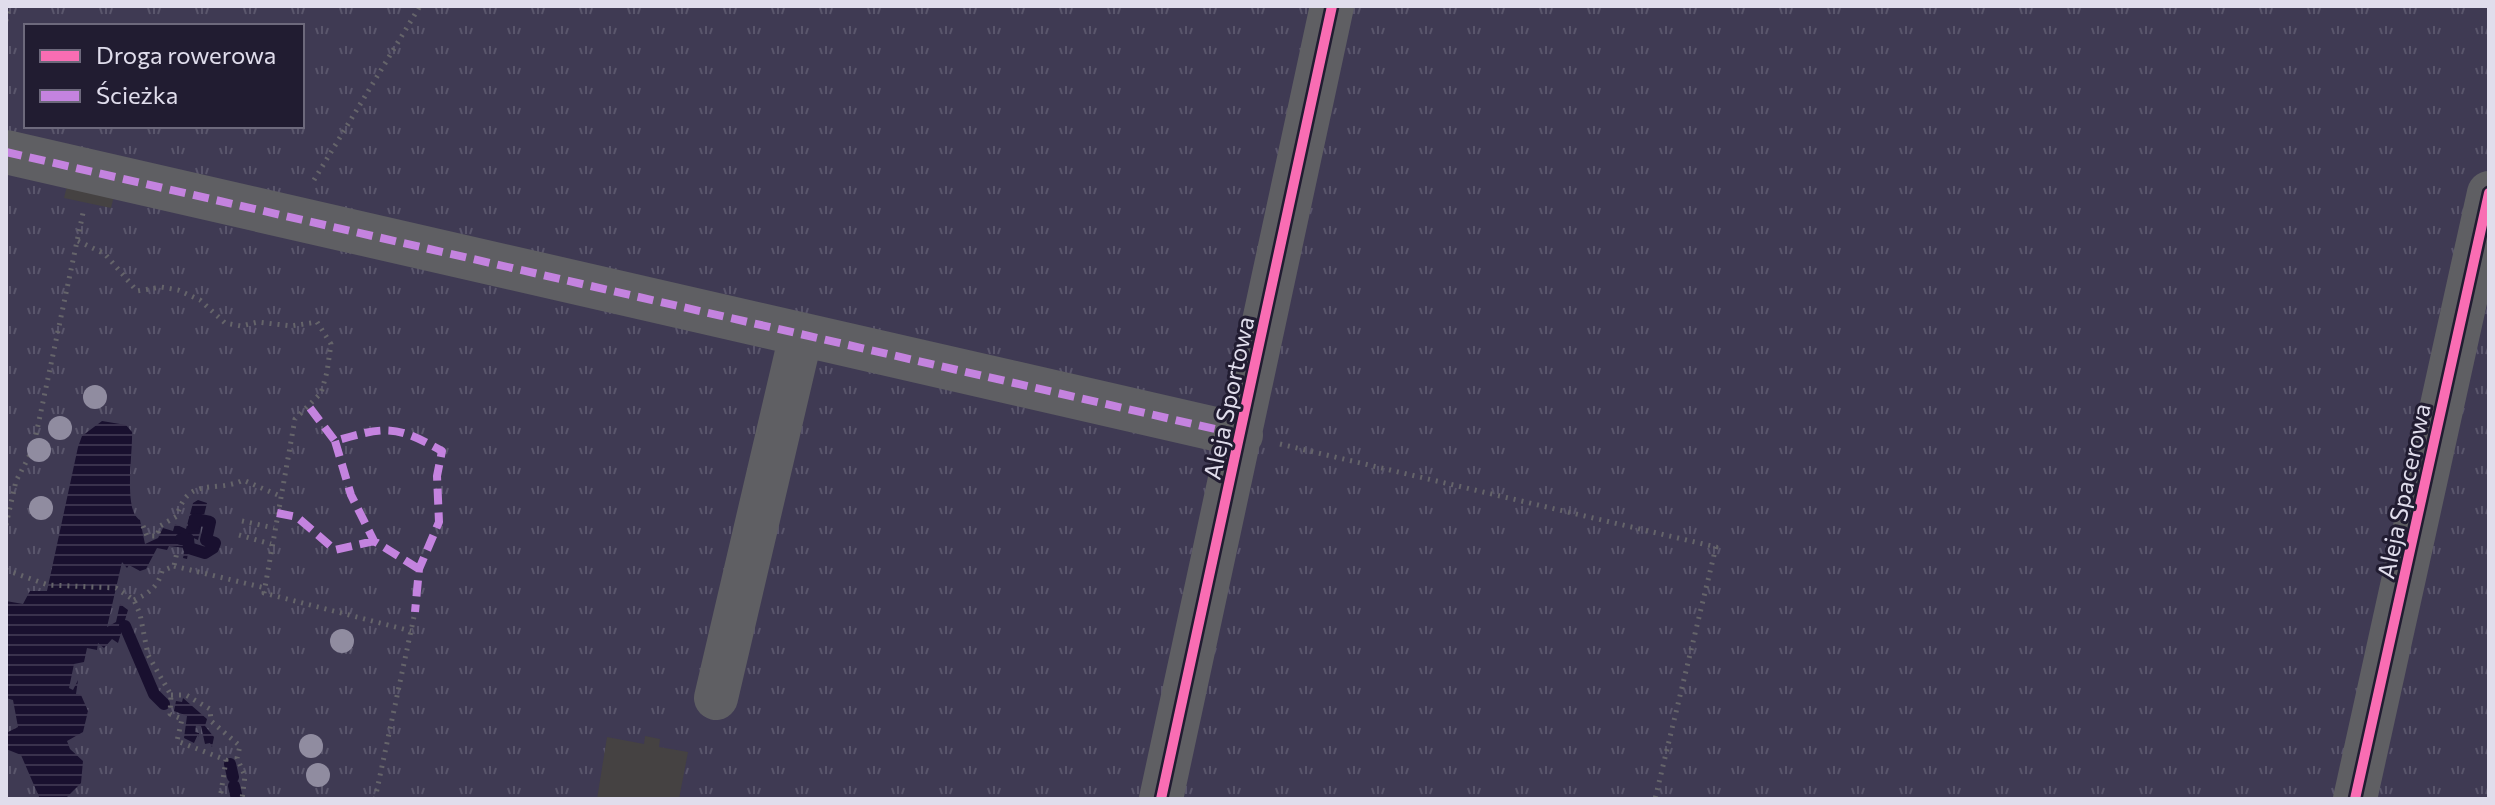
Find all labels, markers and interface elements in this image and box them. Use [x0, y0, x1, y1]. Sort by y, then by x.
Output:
legend [24, 24, 304, 128]
text: Droga rowerowa [96, 40, 276, 69]
text: Ścieżka [96, 80, 178, 109]
street label: Aleja Sportowa [1197, 314, 1259, 482]
street label: Aleja Spacerowa [2370, 401, 2436, 581]

